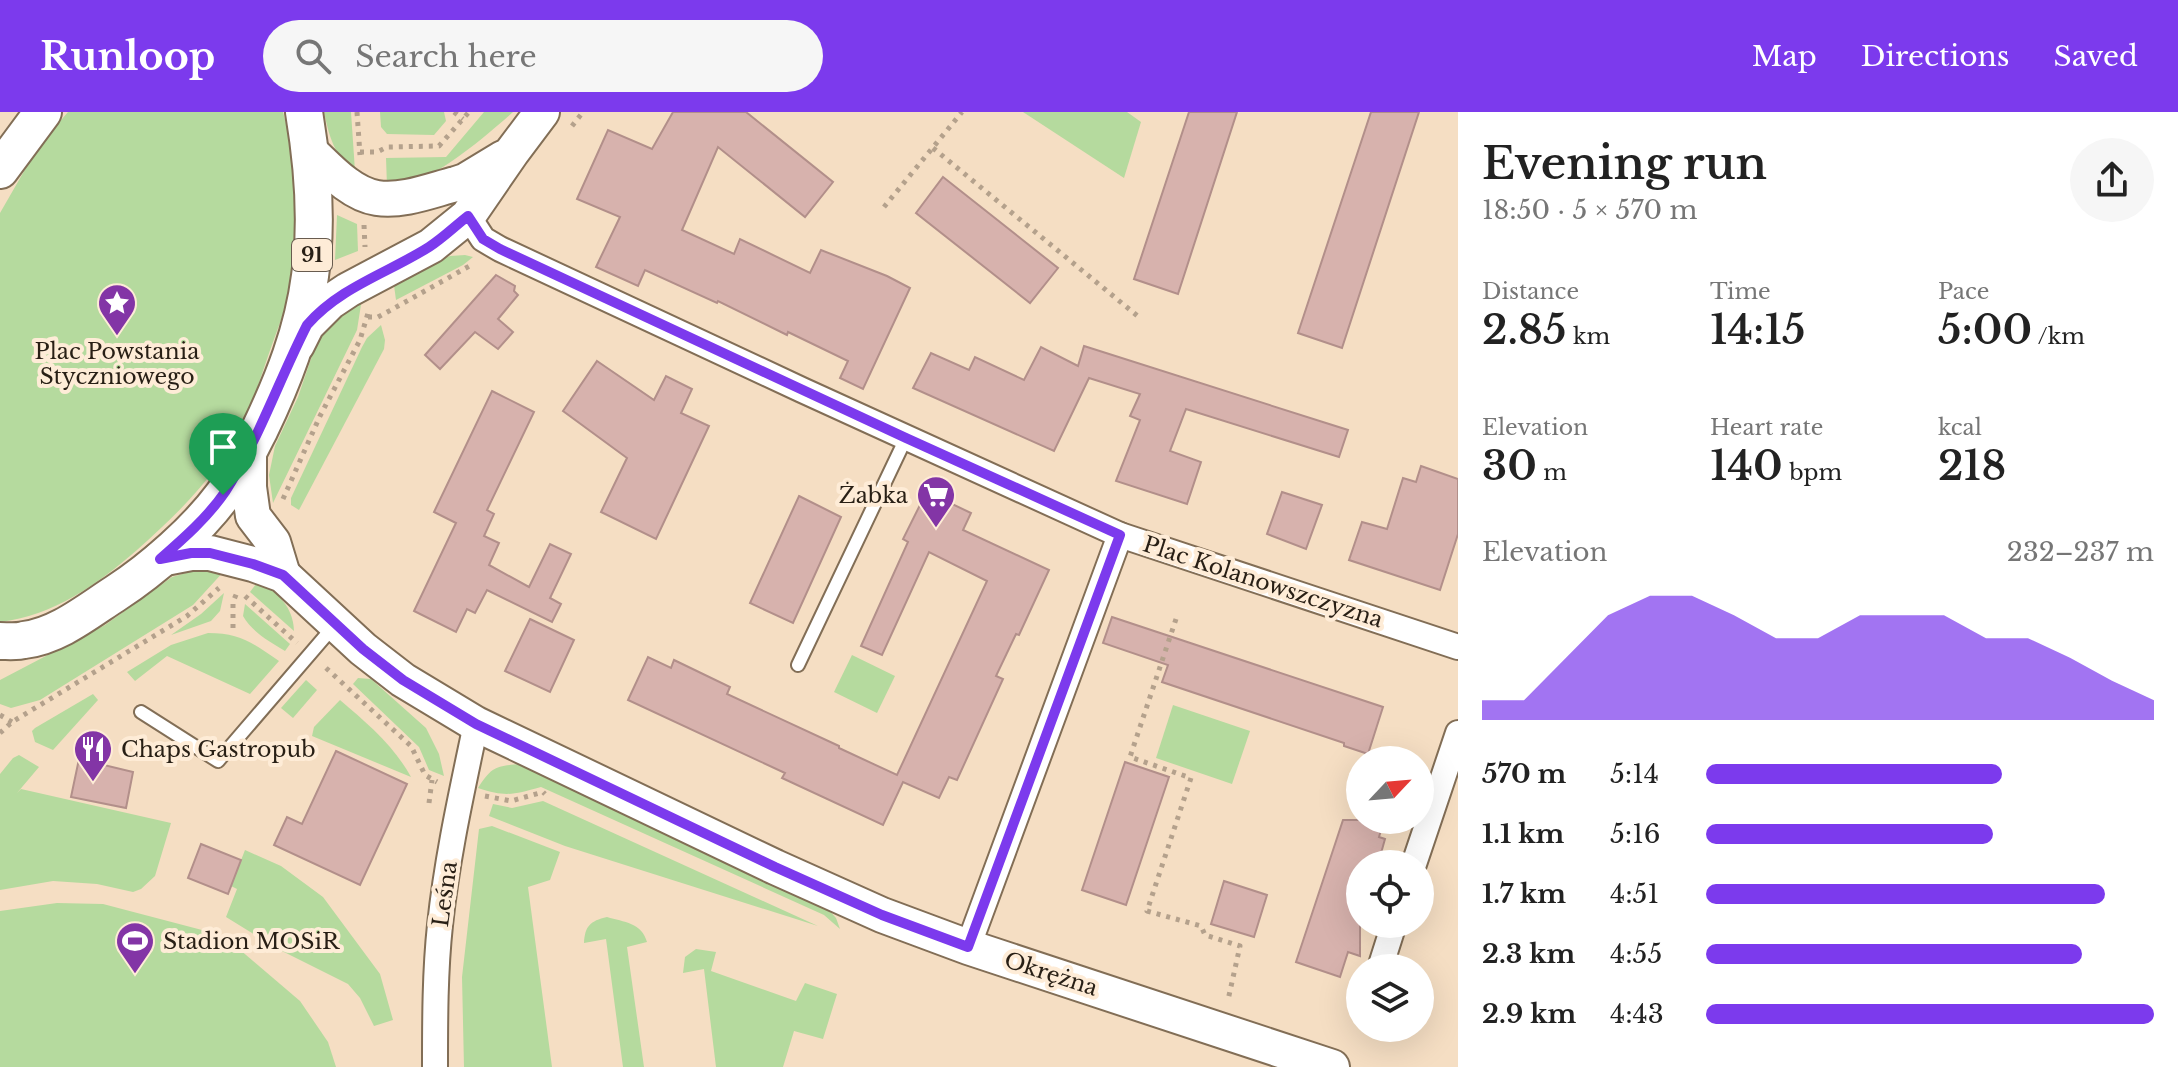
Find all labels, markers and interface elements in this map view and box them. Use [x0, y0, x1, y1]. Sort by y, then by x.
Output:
search box [263, 20, 823, 92]
text: Runloop [40, 33, 215, 80]
icon: search [291, 34, 335, 78]
text: Search here [355, 38, 537, 75]
text: Map [1752, 39, 1817, 74]
text: Directions [1861, 39, 2010, 74]
text: Saved [2054, 39, 2138, 74]
text: Evening run [1482, 136, 1767, 191]
button: share [2070, 138, 2154, 222]
text: 18:50 · 5 × 570 m [1482, 194, 1697, 226]
road number: 91 [292, 239, 332, 271]
text: Distance [1482, 278, 1579, 305]
text: Time [1710, 278, 1771, 305]
text: Pace [1938, 278, 1989, 305]
place icon: Plac Powstania Styczniowego [96, 282, 138, 337]
text: 2.85 [1482, 305, 1567, 355]
text: 14:15 [1710, 305, 1805, 355]
text: 5:00 [1938, 305, 2032, 355]
text: km [1567, 323, 1610, 350]
text: /km [2032, 323, 2085, 350]
place label: Plac Powstania Styczniowego [35, 338, 200, 390]
pin [189, 413, 257, 495]
text: Elevation [1482, 414, 1588, 441]
text: Heart rate [1710, 414, 1823, 441]
text: kcal [1938, 414, 1982, 441]
icon: arrive [201, 425, 245, 469]
text: 30 [1482, 441, 1537, 491]
text: 140 [1710, 441, 1783, 491]
text: 218 [1938, 441, 2006, 491]
text: m [1537, 459, 1567, 486]
text: bpm [1783, 459, 1842, 486]
supermarket icon: Żabka [915, 474, 957, 529]
place label: Żabka [839, 481, 909, 509]
street label: Plac Kolanowszczyzna [1140, 530, 1387, 634]
text: Elevation [1482, 536, 1608, 568]
text: 232–237 m [2007, 536, 2154, 568]
restaurant icon: Chaps Gastropub [72, 728, 114, 783]
place label: Chaps Gastropub [121, 736, 316, 763]
north arrow [1346, 746, 1434, 834]
map controls [1346, 746, 1434, 1042]
text: 570 m [1482, 758, 1566, 790]
text: 5:14 [1610, 758, 1659, 790]
text: 1.1 km [1482, 818, 1564, 850]
text: 5:16 [1610, 818, 1661, 850]
button: locate [1346, 850, 1434, 938]
street label: Leśna [427, 859, 463, 929]
text: 1.7 km [1482, 878, 1566, 910]
text: 4:51 [1610, 878, 1659, 910]
sports icon: Stadion MOSiR [114, 920, 156, 975]
place label: Stadion MOSiR [163, 928, 340, 955]
text: 2.3 km [1482, 938, 1575, 970]
text: 4:55 [1610, 938, 1662, 970]
street label: Okrężna [1001, 946, 1102, 1002]
button: layers [1346, 954, 1434, 1042]
text: 2.9 km [1482, 998, 1576, 1030]
text: 4:43 [1610, 998, 1664, 1030]

